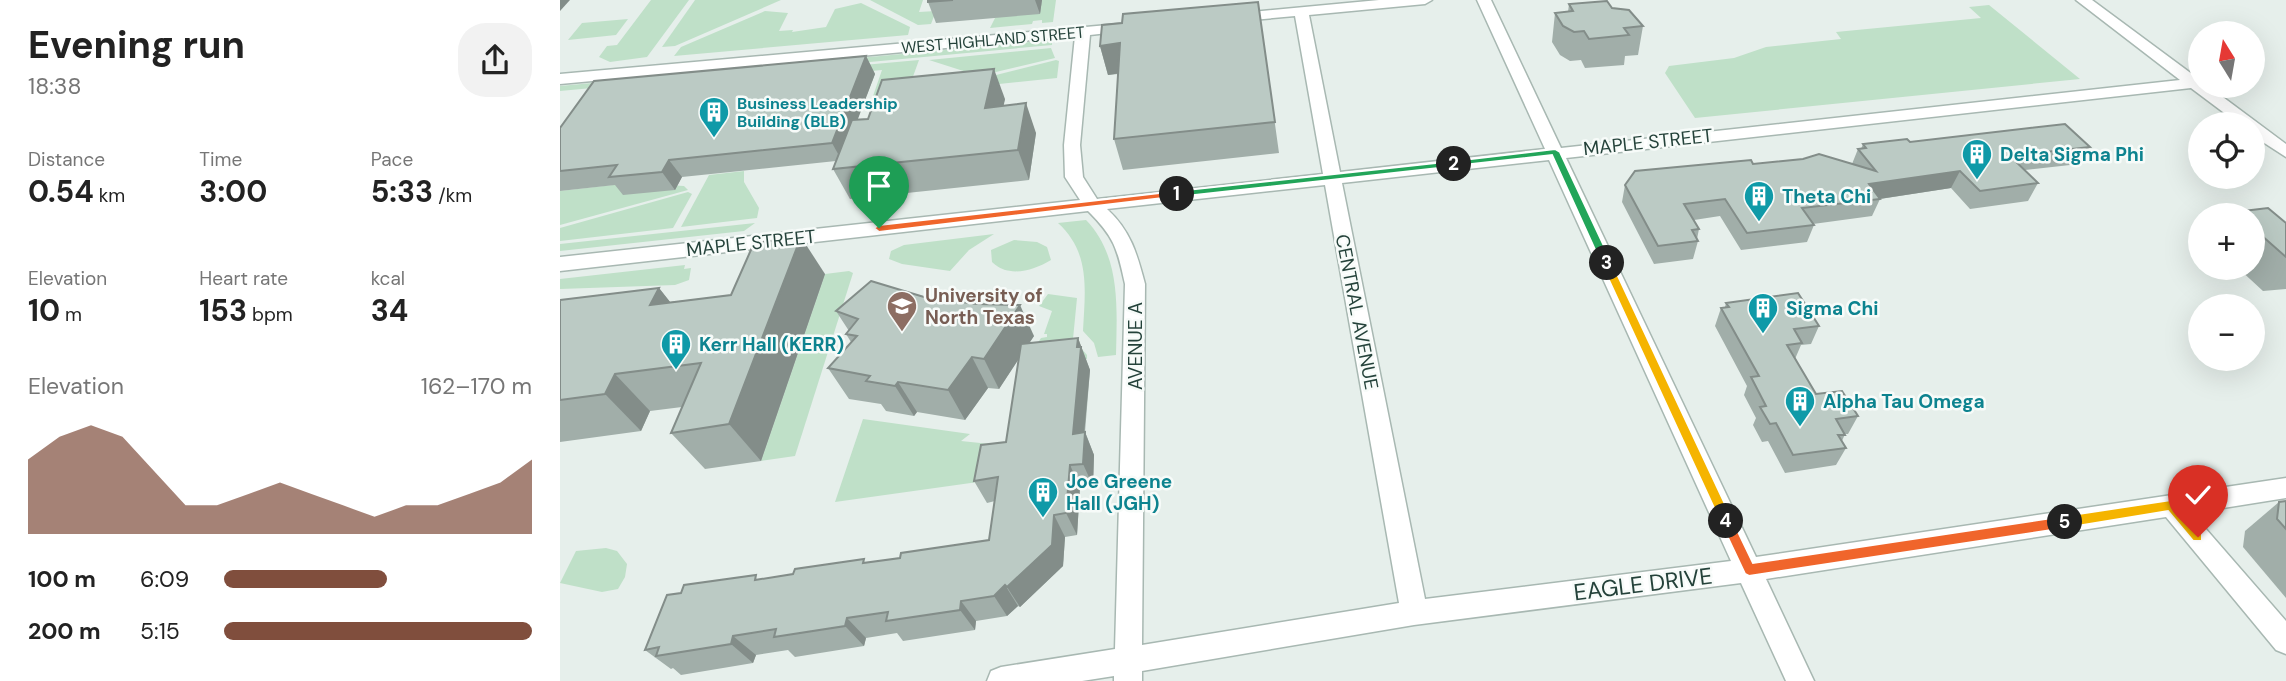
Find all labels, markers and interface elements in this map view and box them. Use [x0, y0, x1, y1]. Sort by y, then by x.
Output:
text: Evening run [28, 20, 245, 70]
north arrow [2188, 21, 2264, 98]
map controls [2188, 21, 2265, 371]
street label: WEST HIGHLAND STREET [900, 22, 1086, 58]
button: share [458, 23, 532, 97]
text: 18:38 [28, 71, 81, 101]
place label: Business Leadership Building (BLB) [737, 93, 898, 132]
building icon: Business Leadership Building (BLB) [697, 95, 731, 139]
button: locate [2188, 112, 2265, 189]
street label: MAPLE STREET [1582, 123, 1714, 161]
building icon: Delta Sigma Phi [1960, 137, 1994, 181]
place label: Delta Sigma Phi [2000, 142, 2144, 167]
pin: 2 [1436, 146, 1472, 182]
text: Distance [28, 147, 105, 172]
text: Time [199, 147, 242, 172]
text: Pace [371, 147, 413, 172]
text: 2 [1448, 151, 1459, 176]
pin [849, 156, 909, 228]
icon: arrive [860, 167, 898, 205]
text: 0.54 [28, 172, 94, 211]
text: 3:00 [199, 172, 267, 211]
text: 5:33 [371, 172, 433, 211]
pin: 1 [1160, 176, 1194, 212]
building icon: Theta Chi [1742, 179, 1776, 223]
text: 1 [1173, 181, 1180, 206]
text: km [94, 183, 125, 208]
text: /km [433, 183, 472, 208]
place label: Theta Chi [1782, 184, 1871, 209]
button: + [2188, 203, 2265, 280]
street label: MAPLE STREET [685, 224, 817, 262]
street label: CENTRAL AVENUE [1330, 232, 1384, 392]
pin: 3 [1590, 246, 1624, 280]
text: 3 [1601, 250, 1612, 275]
text: Elevation [28, 266, 107, 291]
text: Heart rate [199, 266, 288, 291]
text: kcal [371, 266, 405, 291]
place label: University of North Texas [925, 283, 1043, 330]
school or university icon: University of North Texas [885, 289, 919, 333]
text: 10 [28, 291, 60, 330]
text: 153 [199, 291, 247, 330]
text: 34 [371, 291, 408, 330]
building icon: Sigma Chi [1746, 291, 1780, 335]
button: − [2188, 294, 2265, 371]
place label: Sigma Chi [1786, 296, 1878, 321]
text: m [60, 302, 82, 327]
text: bpm [247, 302, 293, 327]
street label: AVENUE A [1123, 302, 1148, 390]
building icon: Kerr Hall (KERR) [659, 327, 693, 371]
place label: Kerr Hall (KERR) [699, 332, 844, 357]
text: Elevation [28, 371, 124, 401]
text: 162–170 m [421, 371, 532, 401]
building icon: Alpha Tau Omega [1783, 384, 1817, 428]
place label: Alpha Tau Omega [1823, 389, 1985, 414]
pin [2168, 465, 2228, 537]
place label: Joe Greene Hall (JGH) [1066, 469, 1172, 516]
building icon: Joe Greene Hall (JGH) [1026, 475, 1060, 519]
icon: check [2179, 476, 2217, 514]
pin: 4 [1708, 504, 1744, 538]
pin: 5 [2048, 504, 2082, 540]
text: 4 [1719, 508, 1732, 533]
text: 5 [2059, 509, 2070, 534]
street label: EAGLE DRIVE [1572, 561, 1714, 607]
text: 100 m [28, 564, 96, 594]
text: 6:09 [140, 564, 189, 594]
text: 200 m [28, 616, 101, 646]
text: 5:15 [140, 616, 180, 646]

